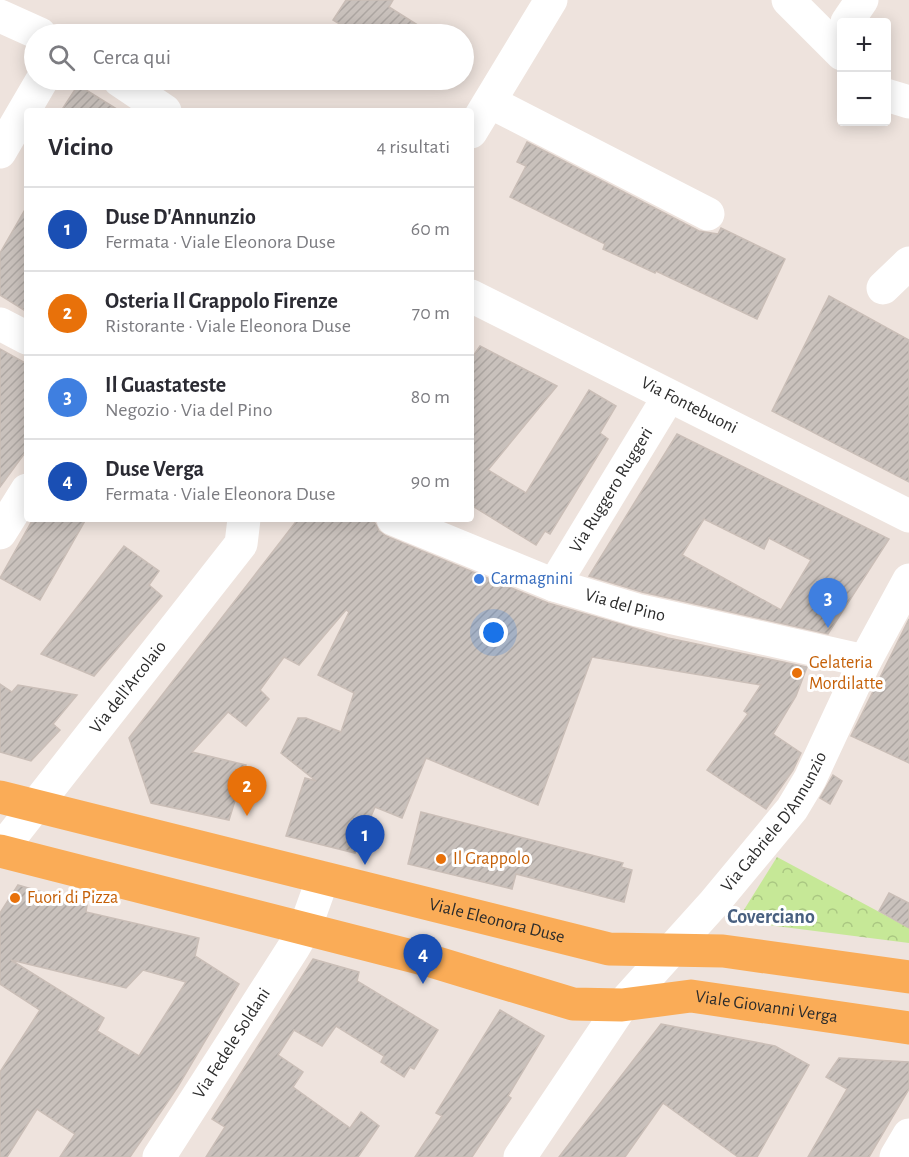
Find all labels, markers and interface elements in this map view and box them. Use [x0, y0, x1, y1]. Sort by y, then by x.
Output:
map controls [837, 18, 891, 126]
button: + [837, 18, 891, 72]
search box [24, 24, 474, 90]
icon: search [45, 41, 78, 74]
text: Cerca qui [93, 46, 171, 68]
button: − [837, 72, 891, 126]
text: Vicino [48, 134, 113, 160]
text: 4 risultati [376, 137, 450, 157]
text: Duse D'Annunzio [105, 206, 256, 228]
text: 1 [64, 219, 71, 239]
text: 60 m [411, 219, 450, 239]
text: Fermata · Viale Eleonora Duse [105, 232, 335, 252]
text: Osteria Il Grappolo Firenze [105, 290, 338, 312]
text: 2 [63, 303, 72, 323]
text: 70 m [412, 303, 450, 323]
text: Ristorante · Viale Eleonora Duse [105, 316, 351, 336]
text: Il Guastateste [105, 374, 226, 396]
street label: Via Fontebuoni [638, 374, 740, 437]
text: 3 [63, 387, 72, 407]
text: 80 m [411, 387, 450, 407]
text: Negozio · Via del Pino [105, 400, 273, 420]
street label: Via Ruggero Ruggeri [567, 424, 657, 556]
text: Duse Verga [105, 458, 204, 480]
text: 4 [62, 471, 73, 491]
text: 90 m [411, 471, 450, 491]
text: Fermata · Viale Eleonora Duse [105, 484, 335, 504]
place label: Carmagnini [491, 570, 573, 588]
marker: Carmagnini [472, 572, 486, 586]
pin: 3 [808, 578, 848, 628]
street label: Via del Pino [583, 586, 667, 625]
your location [479, 618, 508, 647]
street label: Via dell'Arcolaio [87, 638, 170, 737]
place label: Gelateria Mordilatte [809, 654, 883, 693]
marker: Gelateria Mordilatte [790, 666, 804, 680]
street label: Via Gabriele D'Annunzio [718, 749, 830, 896]
pin: 2 [228, 766, 266, 816]
pin: 1 [346, 816, 385, 865]
place label: Il Grappolo [453, 850, 530, 868]
marker: Il Grappolo [434, 852, 448, 866]
place label: Fuori di Pizza [27, 889, 118, 907]
marker: Fuori di Pizza [8, 891, 22, 905]
street label: Viale Eleonora Duse [427, 895, 567, 947]
district label: Coverciano [727, 907, 815, 927]
pin: 4 [404, 934, 442, 984]
street label: Via Fedele Soldani [190, 985, 274, 1102]
street label: Viale Giovanni Verga [694, 988, 839, 1026]

